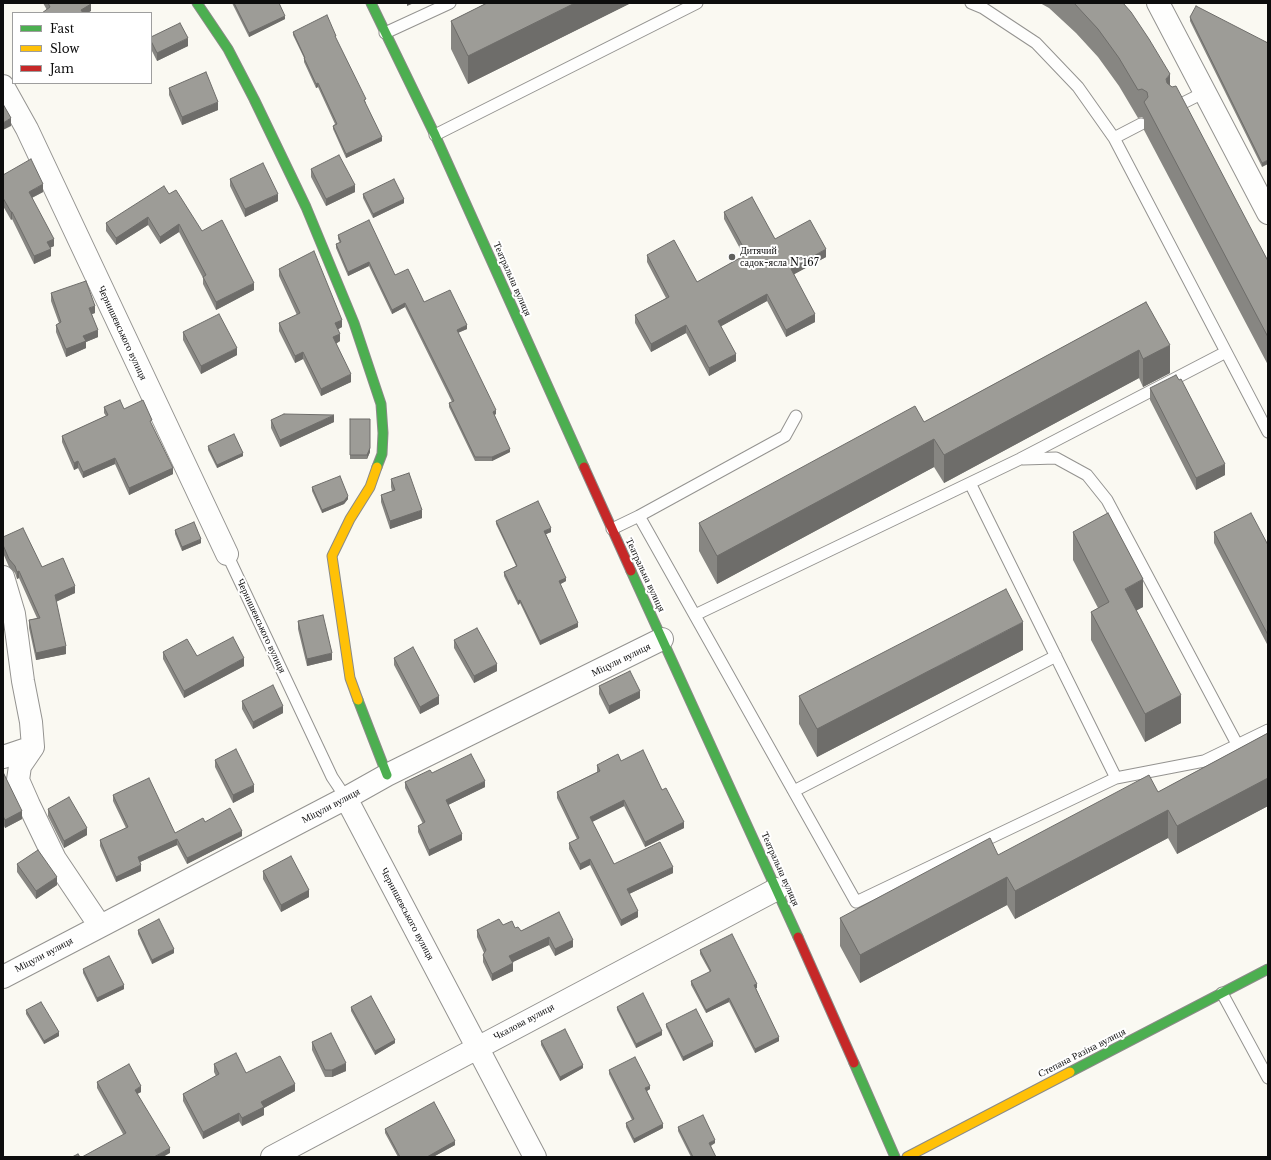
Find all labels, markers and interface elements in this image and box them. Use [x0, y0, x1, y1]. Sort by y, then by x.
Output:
legend [12, 12, 152, 84]
text: Fast [50, 21, 74, 36]
text: Slow [50, 41, 79, 56]
text: Jam [50, 61, 74, 76]
street label: Театральна вулиця [490, 240, 534, 318]
place label: Дитячий садок-ясла №167 [740, 245, 819, 268]
marker: Дитячий садок-ясла №167 [727, 252, 737, 262]
street label: Чернишевського вулиця [95, 284, 149, 382]
street label: Театральна вулиця [623, 536, 667, 614]
street label: Чернишевського вулиця [234, 577, 288, 675]
street label: Міцули вулиця [590, 641, 652, 679]
street label: Міцули вулиця [300, 786, 362, 826]
street label: Театральна вулиця [758, 830, 802, 908]
street label: Чернишевського вулиця [378, 866, 436, 962]
street label: Міцули вулиця [13, 935, 75, 975]
street label: Чкалова вулиця [492, 1001, 556, 1043]
street label: Степана Разіна вулиця [1036, 1026, 1128, 1080]

